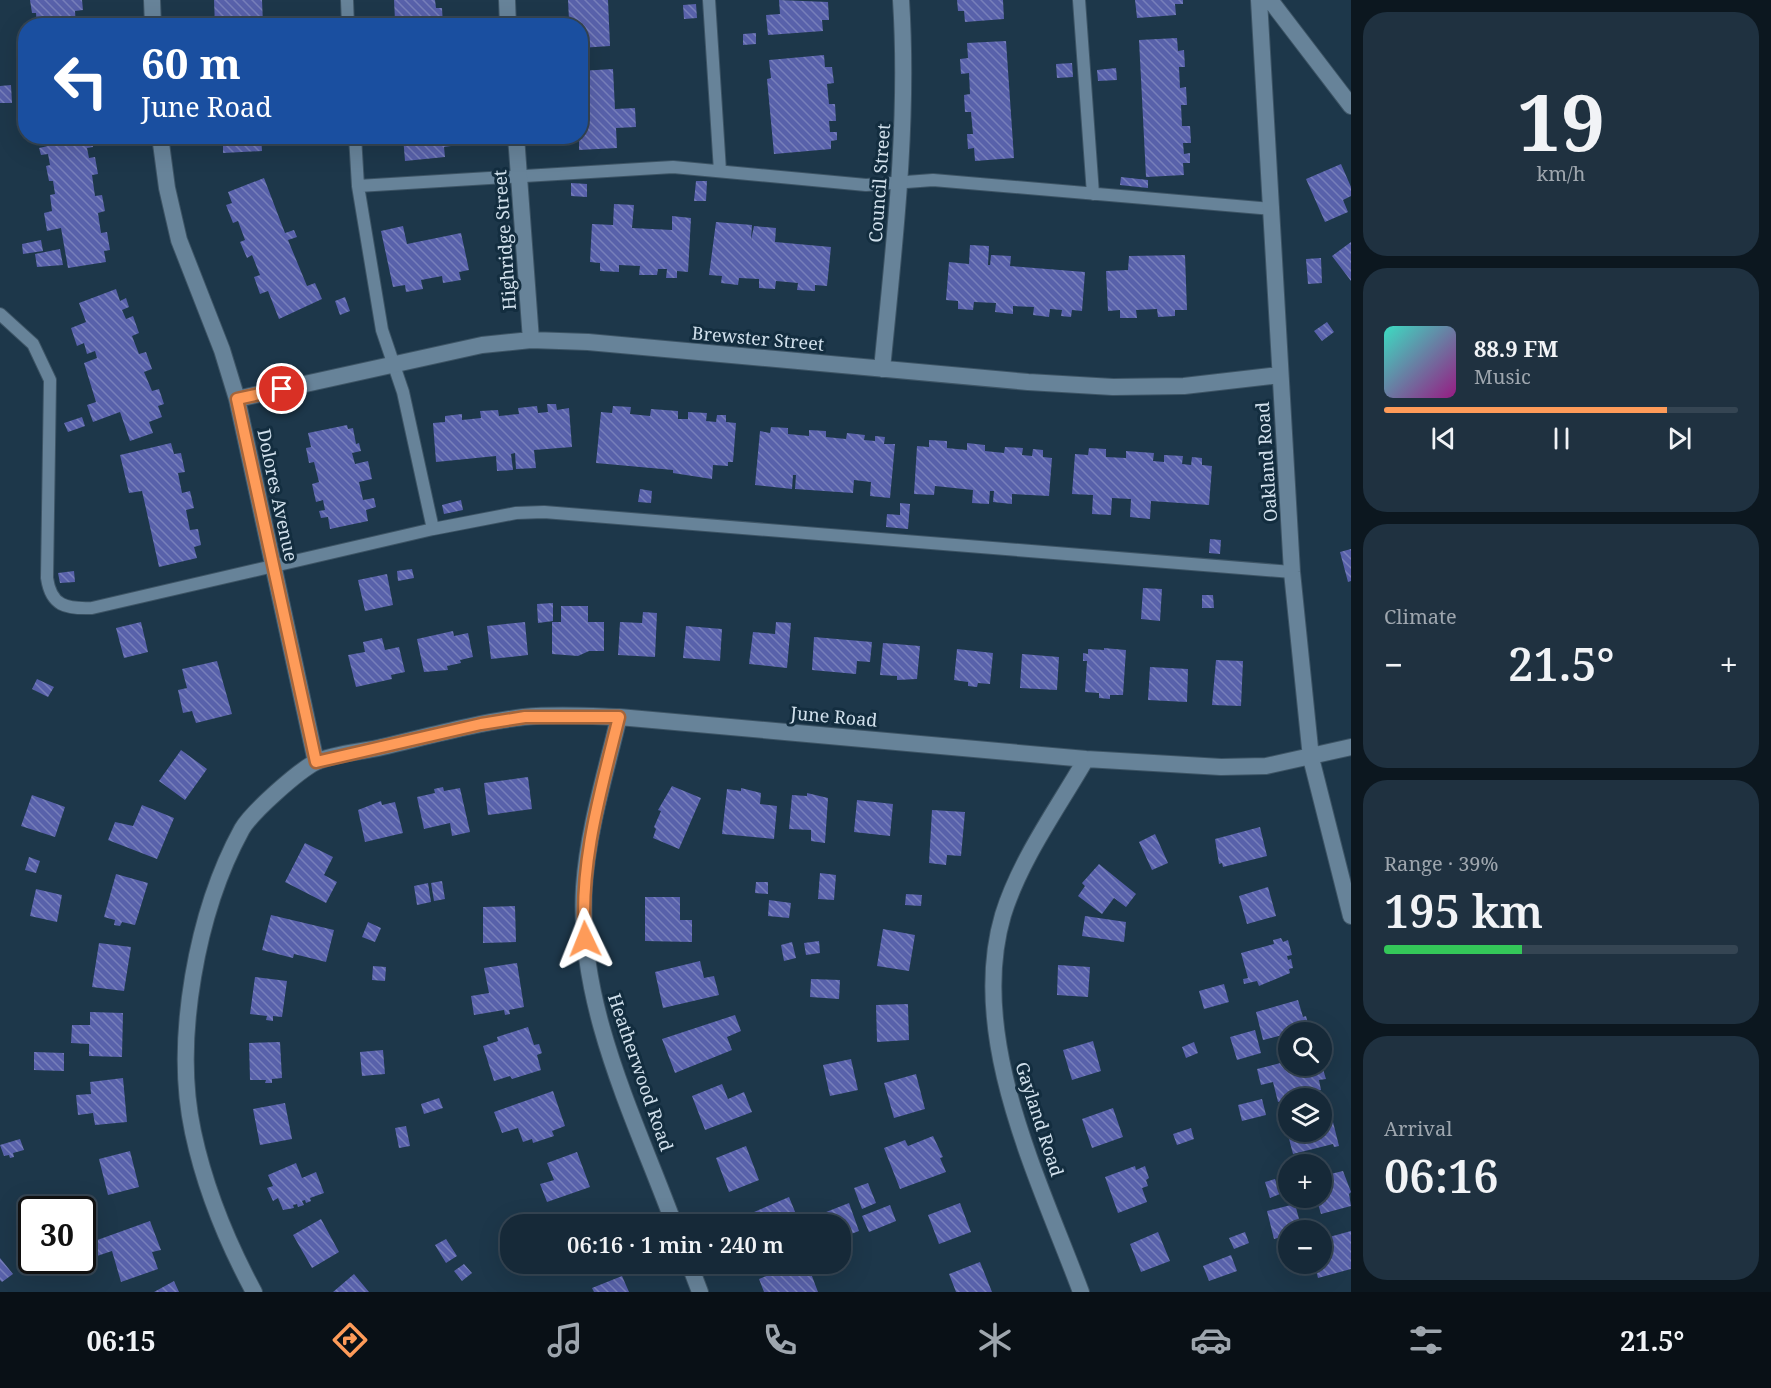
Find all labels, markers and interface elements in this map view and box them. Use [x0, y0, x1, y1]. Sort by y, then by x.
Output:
text: 60 m [141, 34, 241, 91]
icon: left [42, 42, 120, 120]
text: 19 [1517, 68, 1605, 174]
text: June Road [141, 88, 272, 125]
street label: Council Street [863, 123, 895, 243]
text: km/h [1536, 160, 1586, 187]
street label: Highridge Street [487, 169, 521, 311]
street label: Brewster Street [691, 320, 825, 356]
text: 88.9 FM [1474, 333, 1558, 363]
pin [256, 363, 307, 414]
text: Music [1474, 363, 1531, 390]
icon: arrive [265, 372, 298, 405]
street label: Oakland Road [1250, 401, 1282, 523]
icon: previous [1427, 422, 1460, 455]
icon: pause [1545, 422, 1578, 455]
icon: next [1663, 422, 1696, 455]
street label: Dolores Avenue [252, 427, 304, 563]
text: Climate [1384, 603, 1457, 630]
text: 21.5° [1508, 633, 1615, 694]
text: − [1384, 642, 1403, 687]
text: + [1720, 642, 1738, 687]
street label: June Road [789, 700, 878, 732]
text: Range · 39% [1384, 850, 1498, 877]
text: 195 km [1384, 880, 1543, 941]
position arrow [553, 907, 617, 971]
street label: Heatherwood Road [603, 990, 679, 1154]
map controls [1278, 1022, 1332, 1274]
button: search [1278, 1022, 1332, 1076]
street label: Gayland Road [1010, 1059, 1070, 1179]
button: layers [1278, 1088, 1332, 1142]
text: Arrival [1384, 1115, 1452, 1142]
text: 06:16 [1384, 1145, 1499, 1206]
button: + [1278, 1154, 1332, 1208]
speed limit sign: 30 [18, 1196, 96, 1274]
button: − [1278, 1220, 1332, 1274]
text: 06:16 · 1 min · 240 m [567, 1229, 784, 1259]
icon: directions [329, 1319, 371, 1361]
icon: music [544, 1319, 586, 1361]
icon: phone [759, 1319, 801, 1361]
icon: climate [974, 1319, 1016, 1361]
icon: car [1190, 1319, 1232, 1361]
icon: filters [1405, 1319, 1447, 1361]
text: 06:15 [87, 1322, 156, 1359]
text: 21.5° [1620, 1322, 1684, 1359]

